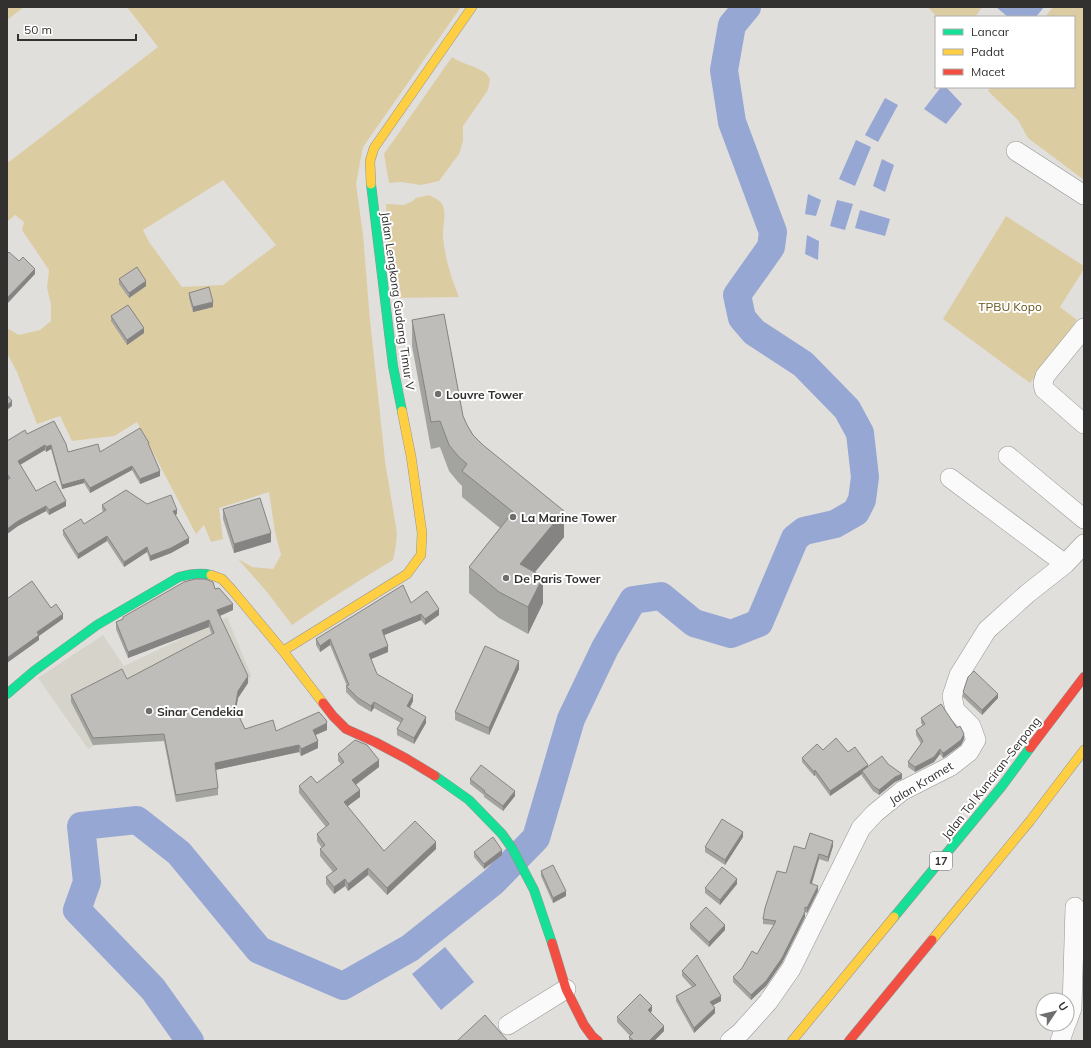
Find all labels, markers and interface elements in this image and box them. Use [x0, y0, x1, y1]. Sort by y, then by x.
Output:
scale bar [18, 16, 136, 42]
legend [935, 16, 1075, 88]
text: 50 m [24, 22, 52, 37]
text: Lancar [971, 24, 1010, 39]
text: Padat [971, 44, 1004, 59]
text: Macet [971, 64, 1005, 79]
street label: Jalan Lengkong Gudang Timur V [378, 211, 418, 392]
park label: TPBU Kopo [978, 299, 1042, 314]
place label: Louvre Tower [446, 387, 523, 402]
marker: Louvre Tower [433, 389, 443, 399]
place label: La Marine Tower [521, 510, 617, 525]
marker: La Marine Tower [508, 512, 518, 522]
place label: De Paris Tower [514, 571, 601, 586]
marker: De Paris Tower [501, 573, 511, 583]
place label: Sinar Cendekia [157, 704, 243, 719]
marker: Sinar Cendekia [144, 706, 154, 716]
street label: Jalan Tol Kunciran–Serpong [938, 714, 1044, 842]
street label: Jalan Kramet [886, 758, 956, 808]
road number: 17 [930, 852, 952, 870]
north arrow [1035, 992, 1075, 1032]
text: U [1055, 999, 1071, 1014]

